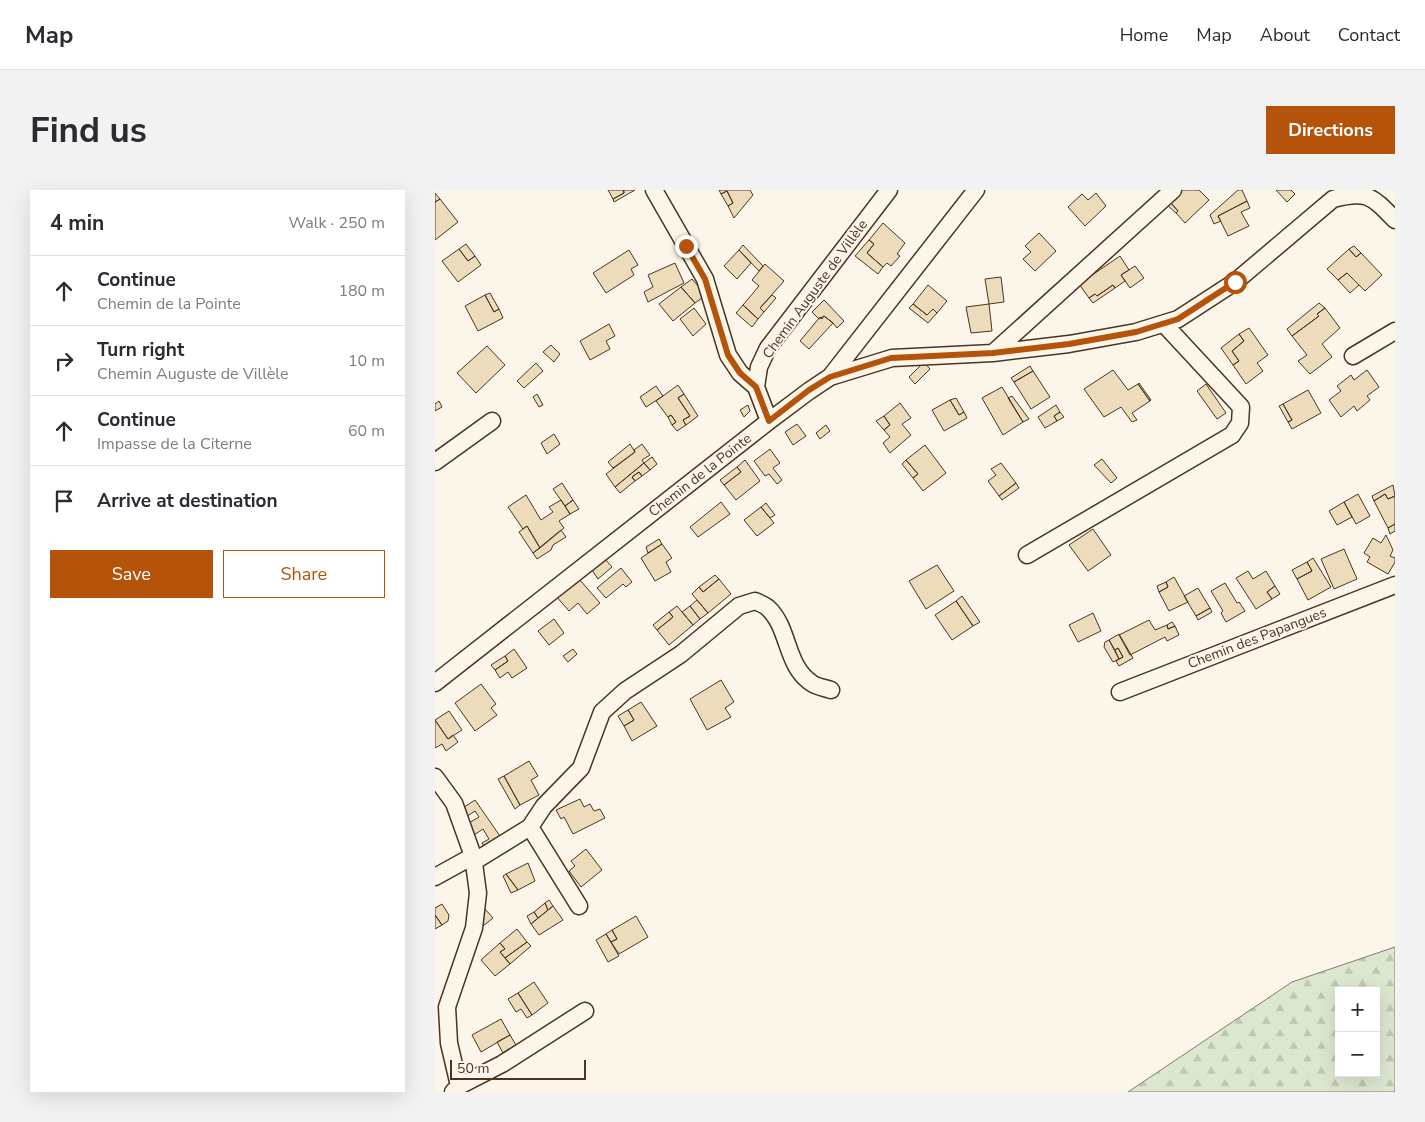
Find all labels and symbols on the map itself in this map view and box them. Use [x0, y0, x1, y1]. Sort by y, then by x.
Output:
street label: Chemin Auguste de Villèle [758, 216, 872, 362]
route end [675, 235, 698, 258]
route start [1224, 271, 1247, 294]
street label: Chemin de la Pointe [645, 429, 755, 521]
street label: Chemin des Papangues [1185, 603, 1329, 673]
scale bar [450, 1057, 586, 1080]

